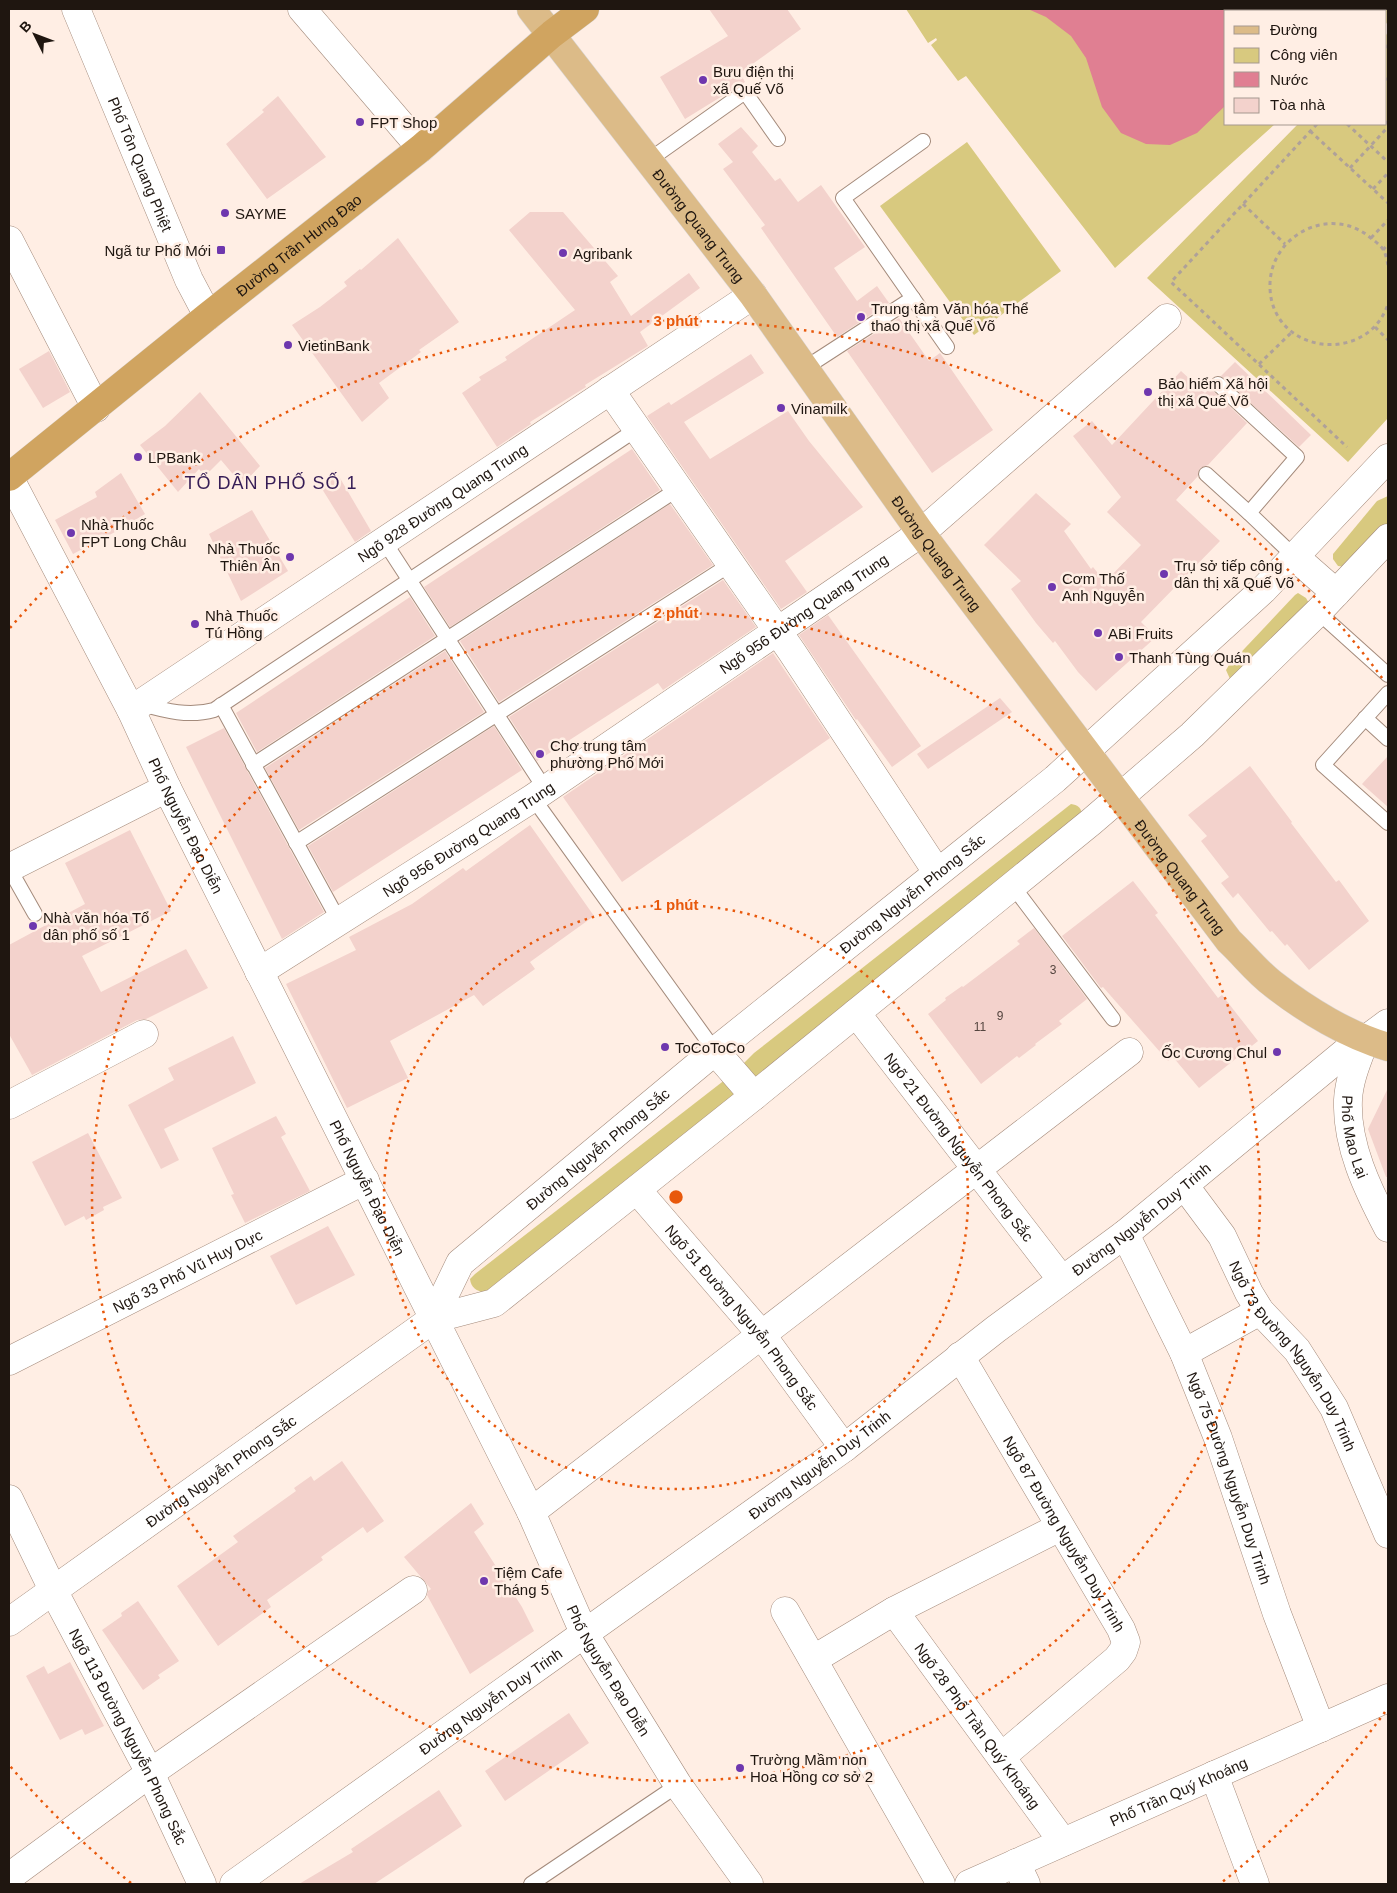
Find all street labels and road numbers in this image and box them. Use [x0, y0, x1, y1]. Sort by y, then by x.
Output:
street label: Phố Tôn Quang Phiệt [105, 94, 177, 235]
street label: Đường Quang Trung [650, 165, 748, 286]
street label: Đường Trần Hưng Đạo [232, 190, 364, 299]
street label: Ngõ 928 Đường Quang Trung [354, 440, 530, 565]
street label: Đường Quang Trung [889, 492, 985, 614]
street label: Ngõ 956 Đường Quang Trung [716, 550, 891, 677]
street label: Phố Nguyễn Đạo Diễn [146, 755, 227, 896]
street label: Ngõ 956 Đường Quang Trung [379, 778, 557, 900]
street label: Đường Quang Trung [1132, 816, 1229, 937]
street label: Đường Nguyễn Phong Sắc [836, 830, 988, 957]
street label: Ngõ 21 Đường Nguyễn Phong Sắc [881, 1049, 1038, 1245]
street label: Đường Nguyễn Phong Sắc [523, 1084, 673, 1213]
street label: Phố Mao Lại [1339, 1095, 1372, 1180]
street label: Phố Nguyễn Đạo Diễn [327, 1117, 409, 1258]
street label: Đường Nguyễn Duy Trinh [1069, 1159, 1214, 1279]
street label: Ngõ 51 Đường Nguyễn Phong Sắc [662, 1221, 822, 1414]
street label: Ngõ 33 Phố Vũ Huy Dực [110, 1225, 265, 1315]
street label: Ngõ 73 Đường Nguyễn Duy Trinh [1226, 1258, 1360, 1453]
street label: Ngõ 75 Đường Nguyễn Duy Trinh [1184, 1369, 1275, 1586]
street label: Đường Nguyễn Duy Trinh [745, 1407, 893, 1522]
street label: Đường Nguyễn Phong Sắc [142, 1411, 299, 1530]
street label: Ngõ 87 Đường Nguyễn Duy Trinh [1000, 1433, 1129, 1634]
street label: Phố Nguyễn Đạo Diễn [564, 1602, 654, 1739]
street label: Ngõ 113 Đường Nguyễn Phong Sắc [66, 1625, 191, 1848]
street label: Ngõ 28 Phố Trần Quý Khoáng [912, 1639, 1044, 1812]
street label: Đường Nguyễn Duy Trinh [415, 1644, 565, 1758]
street label: Phố Trần Quý Khoáng [1107, 1753, 1250, 1829]

